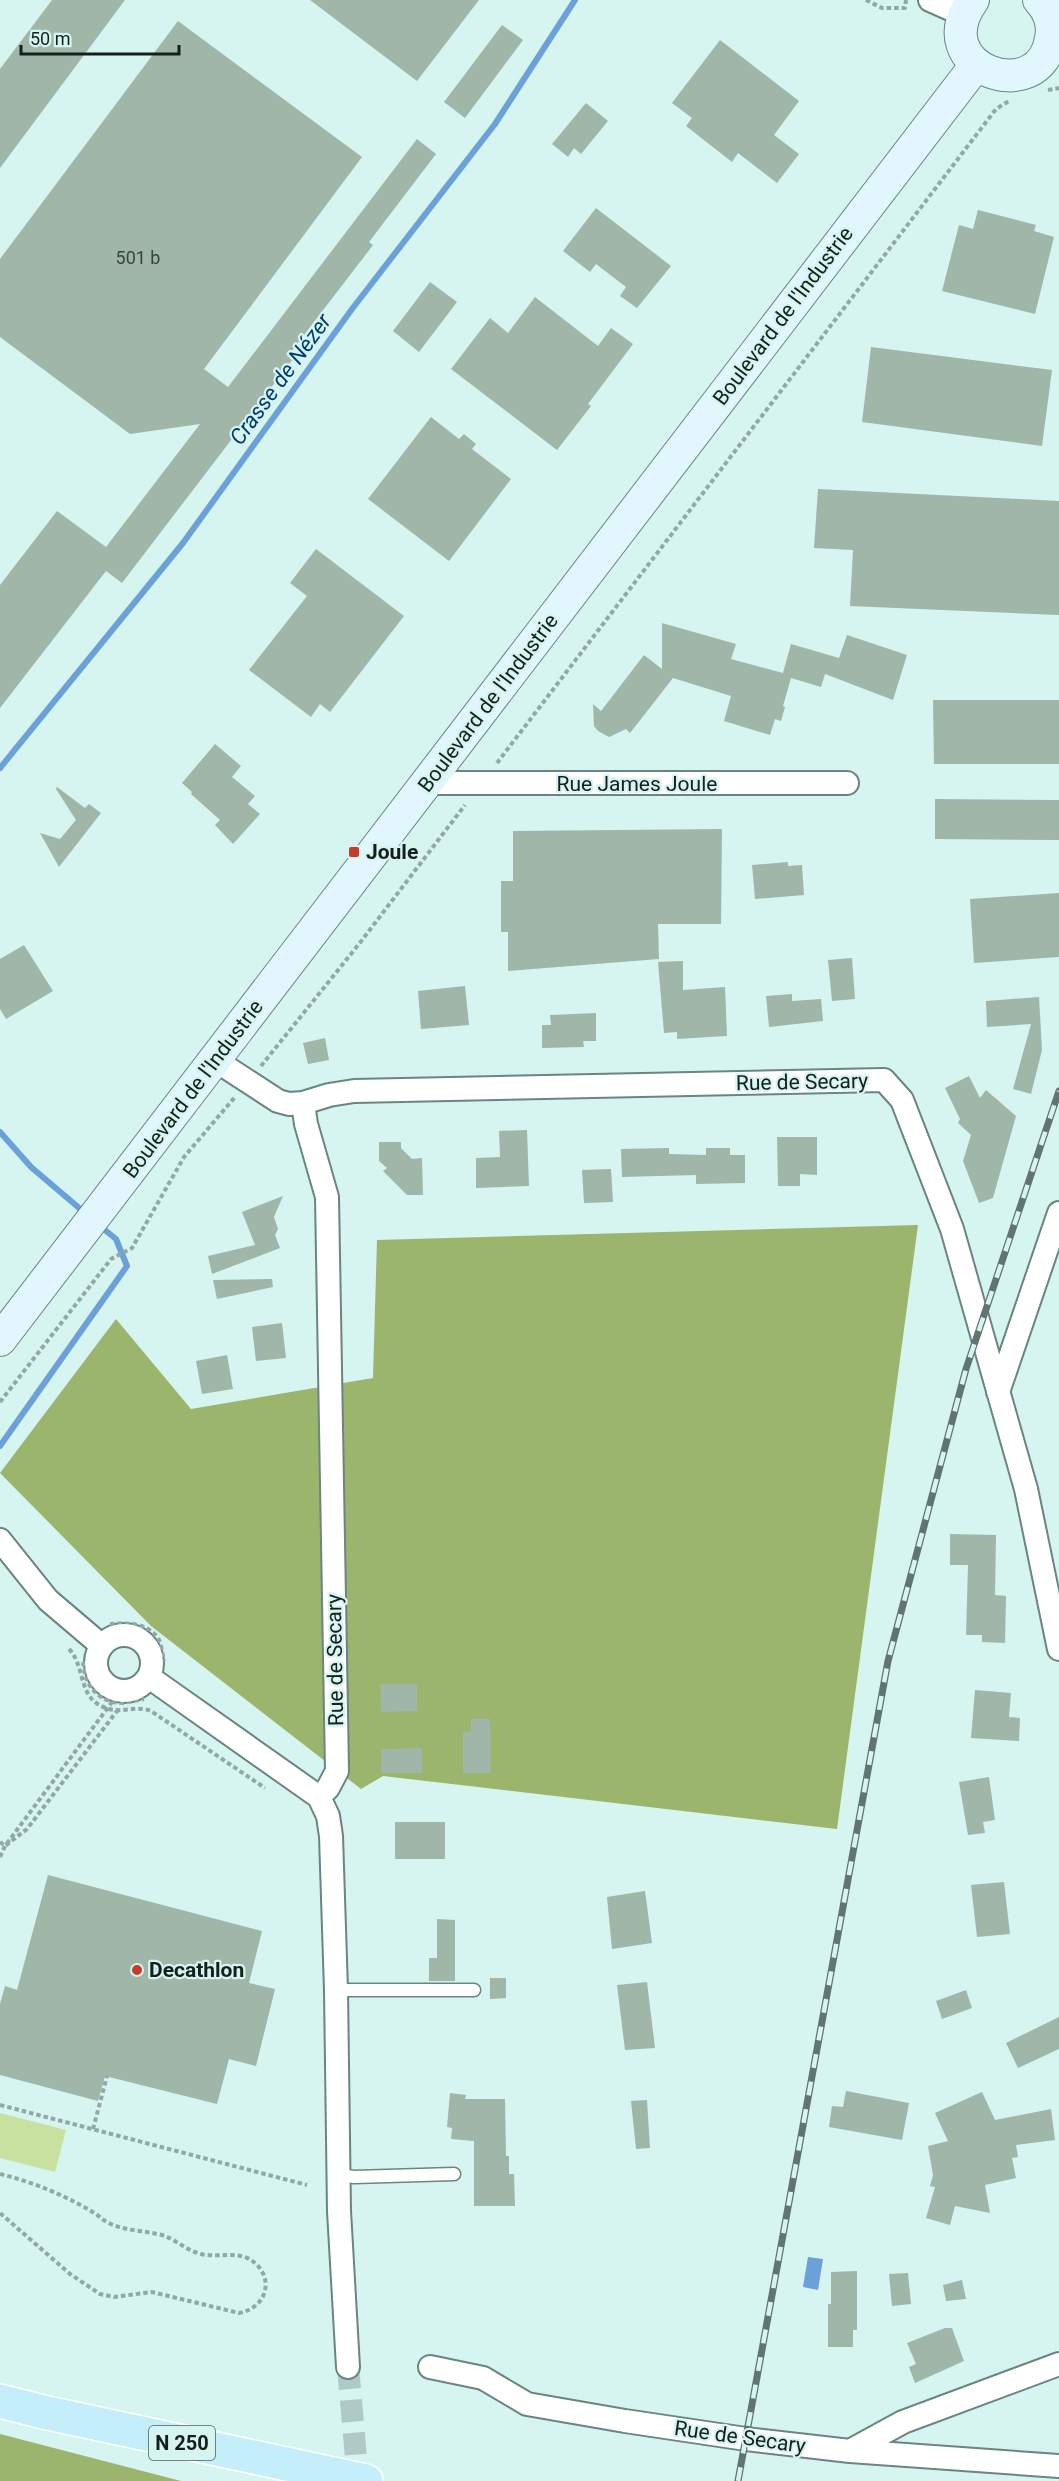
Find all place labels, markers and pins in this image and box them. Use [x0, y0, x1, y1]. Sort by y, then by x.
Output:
place label: Joule [366, 840, 418, 864]
marker: Joule [347, 845, 361, 859]
place label: Decathlon [149, 1958, 244, 1982]
marker: Decathlon [130, 1963, 144, 1977]

